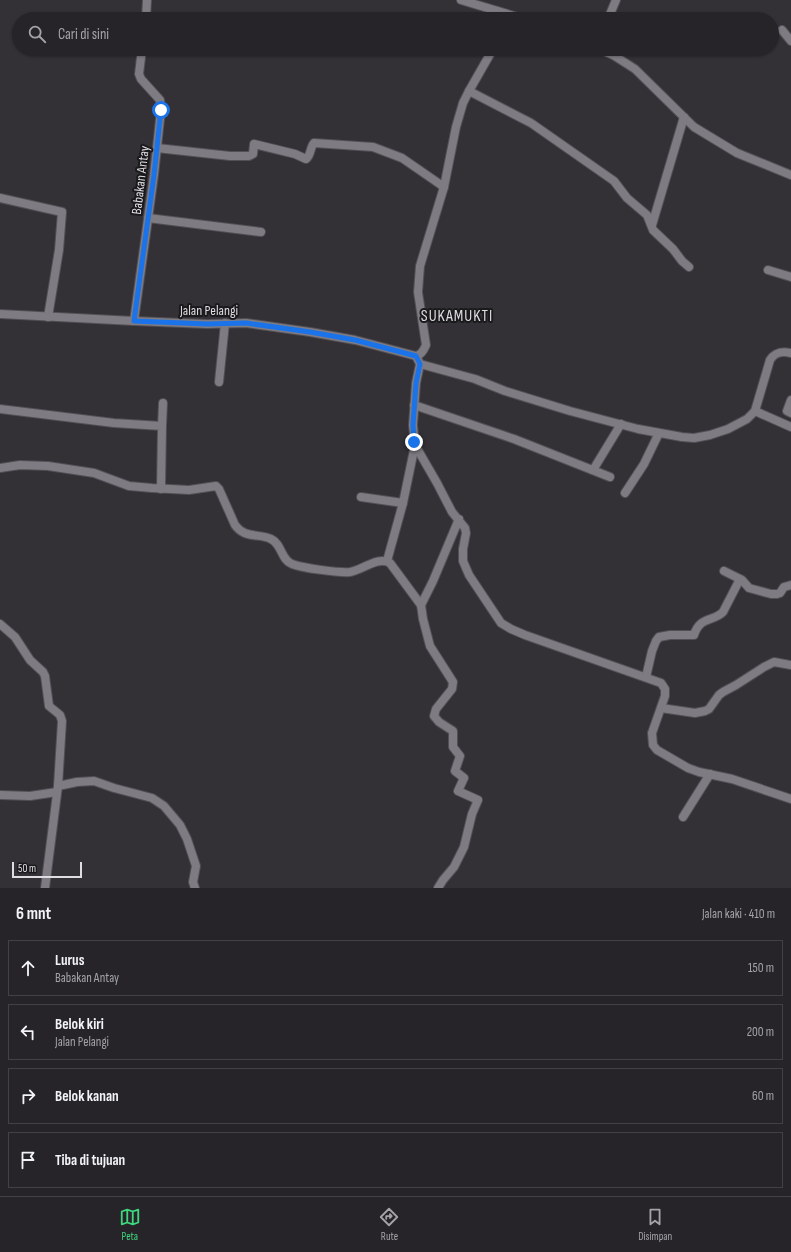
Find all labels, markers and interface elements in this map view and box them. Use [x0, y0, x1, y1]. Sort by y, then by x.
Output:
search box [12, 12, 779, 56]
icon: search [26, 23, 48, 45]
text: Cari di sini [58, 25, 109, 44]
route start [152, 101, 170, 119]
street label: Babakan Antay [128, 144, 153, 215]
street label: Jalan Pelangi [179, 302, 238, 319]
district label: SUKAMUKTI [421, 307, 493, 326]
route end [405, 433, 423, 451]
scale bar [12, 860, 82, 879]
text: 50 m [18, 862, 36, 875]
text: 6 mnt [16, 904, 51, 924]
text: Jalan kaki · 410 m [702, 906, 775, 922]
text: Lurus [55, 951, 84, 970]
icon: ahead [17, 957, 39, 979]
text: 150 m [748, 960, 774, 976]
text: Babakan Antay [55, 970, 119, 986]
text: Belok kiri [55, 1015, 104, 1034]
icon: left [17, 1021, 39, 1043]
text: 200 m [747, 1024, 774, 1040]
text: Jalan Pelangi [55, 1034, 109, 1050]
icon: right [17, 1085, 39, 1107]
text: Belok kanan [55, 1087, 119, 1106]
text: 60 m [752, 1088, 774, 1104]
icon: arrive [17, 1149, 39, 1171]
text: Tiba di tujuan [55, 1151, 125, 1170]
tab: Peta [119, 1206, 141, 1243]
tab: Rute [378, 1206, 400, 1243]
tab: Disimpan [638, 1206, 672, 1243]

